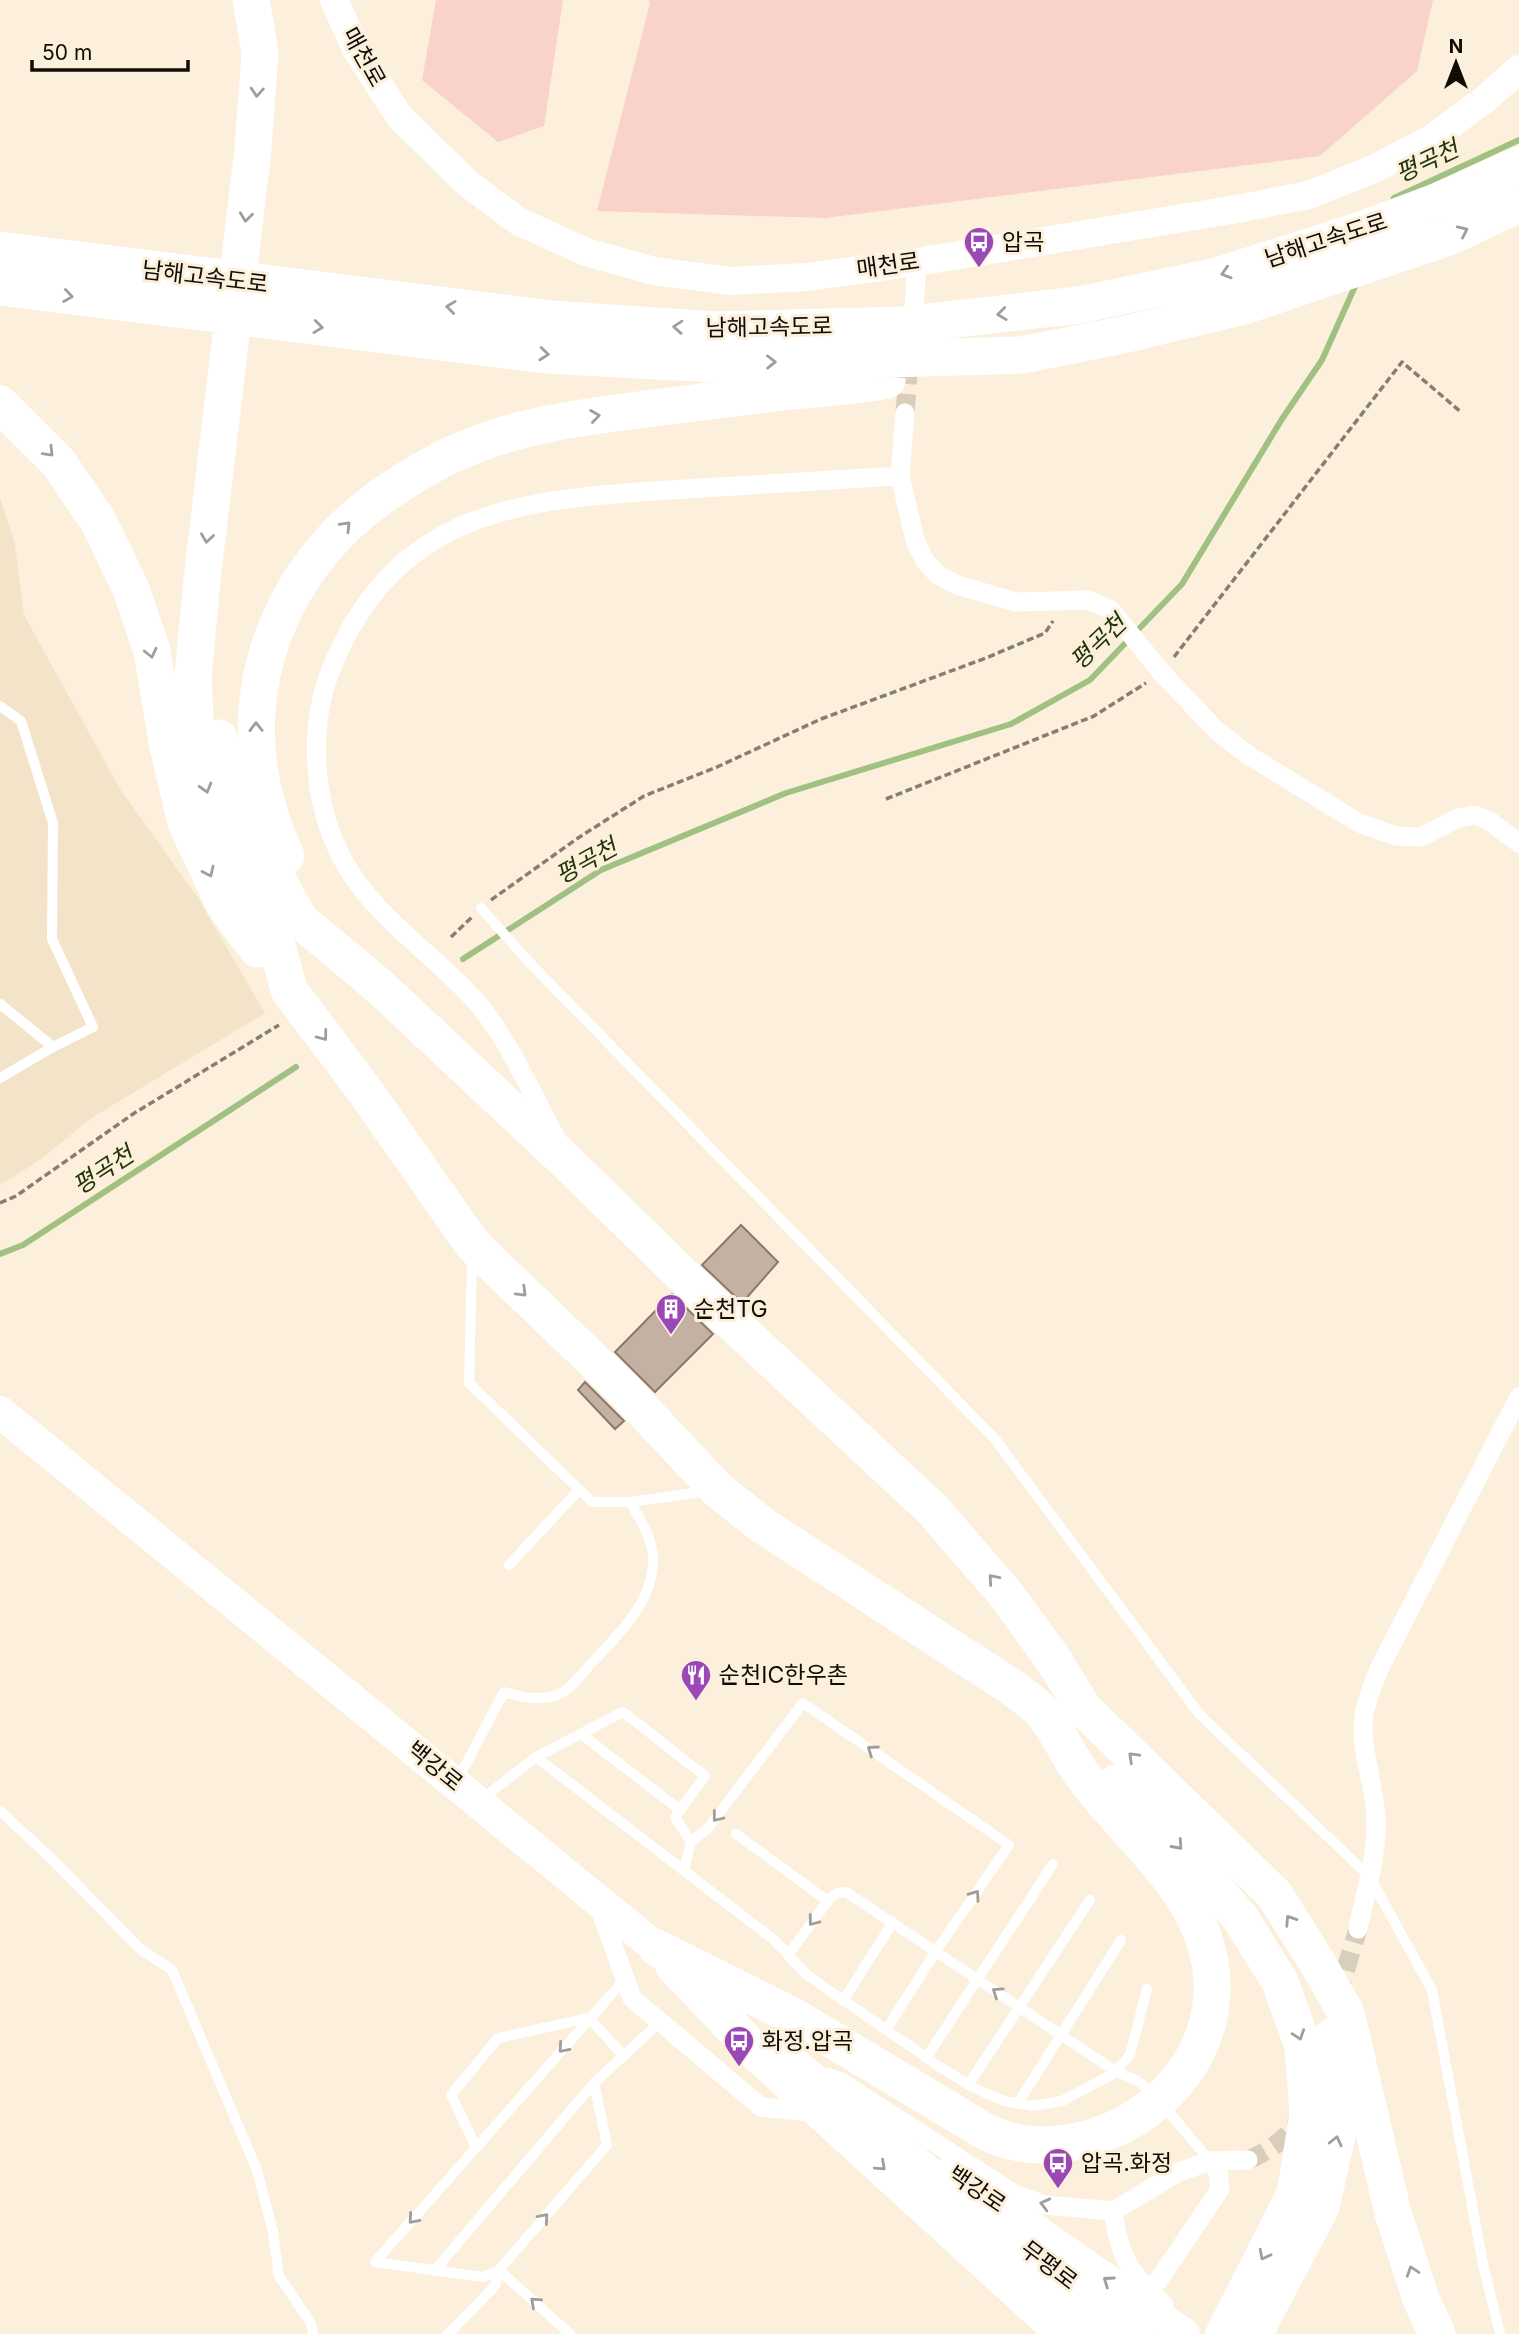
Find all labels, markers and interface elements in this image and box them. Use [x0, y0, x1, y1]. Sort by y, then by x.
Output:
street label: 매천로 [336, 22, 392, 92]
scale bar [32, 28, 187, 72]
north arrow [1421, 28, 1491, 98]
text: N [1449, 35, 1463, 58]
text: 50 m [42, 40, 92, 65]
one-way arrow [250, 87, 265, 98]
water label: 평곡천 [1391, 133, 1466, 188]
street label: 남해고속도로 [1261, 207, 1391, 273]
one-way arrow [238, 211, 253, 223]
bus stop icon: 압곡 [962, 225, 996, 269]
one-way arrow [1456, 225, 1468, 239]
place label: 압곡 [1002, 228, 1044, 256]
street label: 매천로 [855, 247, 921, 283]
street label: 남해고속도로 [140, 255, 270, 299]
one-way arrow [1220, 264, 1232, 279]
one-way arrow [62, 288, 74, 303]
one-way arrow [445, 299, 457, 314]
one-way arrow [997, 306, 1008, 321]
street label: 남해고속도로 [705, 312, 833, 342]
one-way arrow [312, 320, 324, 335]
one-way arrow [672, 320, 683, 335]
one-way arrow [538, 346, 549, 361]
one-way arrow [766, 355, 777, 370]
one-way arrow [589, 408, 600, 423]
one-way arrow [40, 444, 53, 457]
one-way arrow [338, 521, 351, 534]
one-way arrow [200, 532, 215, 544]
water label: 평곡천 [1064, 607, 1134, 675]
one-way arrow [143, 647, 157, 659]
one-way arrow [249, 722, 264, 733]
one-way arrow [197, 782, 212, 794]
water label: 평곡천 [550, 831, 625, 890]
one-way arrow [201, 864, 215, 877]
one-way arrow [315, 1028, 327, 1040]
water label: 평곡천 [67, 1138, 141, 1200]
one-way arrow [514, 1284, 527, 1297]
building icon: 순천TG [654, 1292, 688, 1336]
place label: 순천TG [694, 1295, 768, 1323]
one-way arrow [989, 1574, 1001, 1587]
restaurant icon: 순천IC한우촌 [679, 1658, 713, 1702]
place label: 순천IC한우촌 [719, 1661, 848, 1689]
street label: 백강로 [402, 1735, 468, 1797]
one-way arrow [867, 1746, 880, 1758]
one-way arrow [1128, 1752, 1141, 1765]
one-way arrow [712, 1810, 725, 1822]
one-way arrow [1170, 1837, 1183, 1850]
one-way arrow [967, 1890, 979, 1903]
one-way arrow [809, 1913, 822, 1926]
one-way arrow [1286, 1915, 1299, 1928]
one-way arrow [992, 1988, 1005, 2000]
bus stop icon: 화정.압곡 [722, 2024, 756, 2068]
place label: 화정.압곡 [762, 2027, 853, 2055]
one-way arrow [1291, 2029, 1305, 2041]
one-way arrow [559, 2040, 571, 2053]
one-way arrow [1328, 2135, 1343, 2147]
bus stop icon: 압곡.화정 [1041, 2146, 1075, 2190]
place label: 압곡.화정 [1081, 2149, 1172, 2177]
one-way arrow [873, 2158, 886, 2170]
street label: 백강로 [943, 2160, 1011, 2218]
one-way arrow [1039, 2198, 1051, 2212]
one-way arrow [409, 2211, 421, 2224]
one-way arrow [536, 2213, 548, 2226]
street label: 무평로 [1015, 2235, 1083, 2295]
one-way arrow [1259, 2248, 1273, 2260]
one-way arrow [1406, 2265, 1420, 2277]
one-way arrow [1103, 2277, 1116, 2289]
one-way arrow [530, 2298, 543, 2310]

